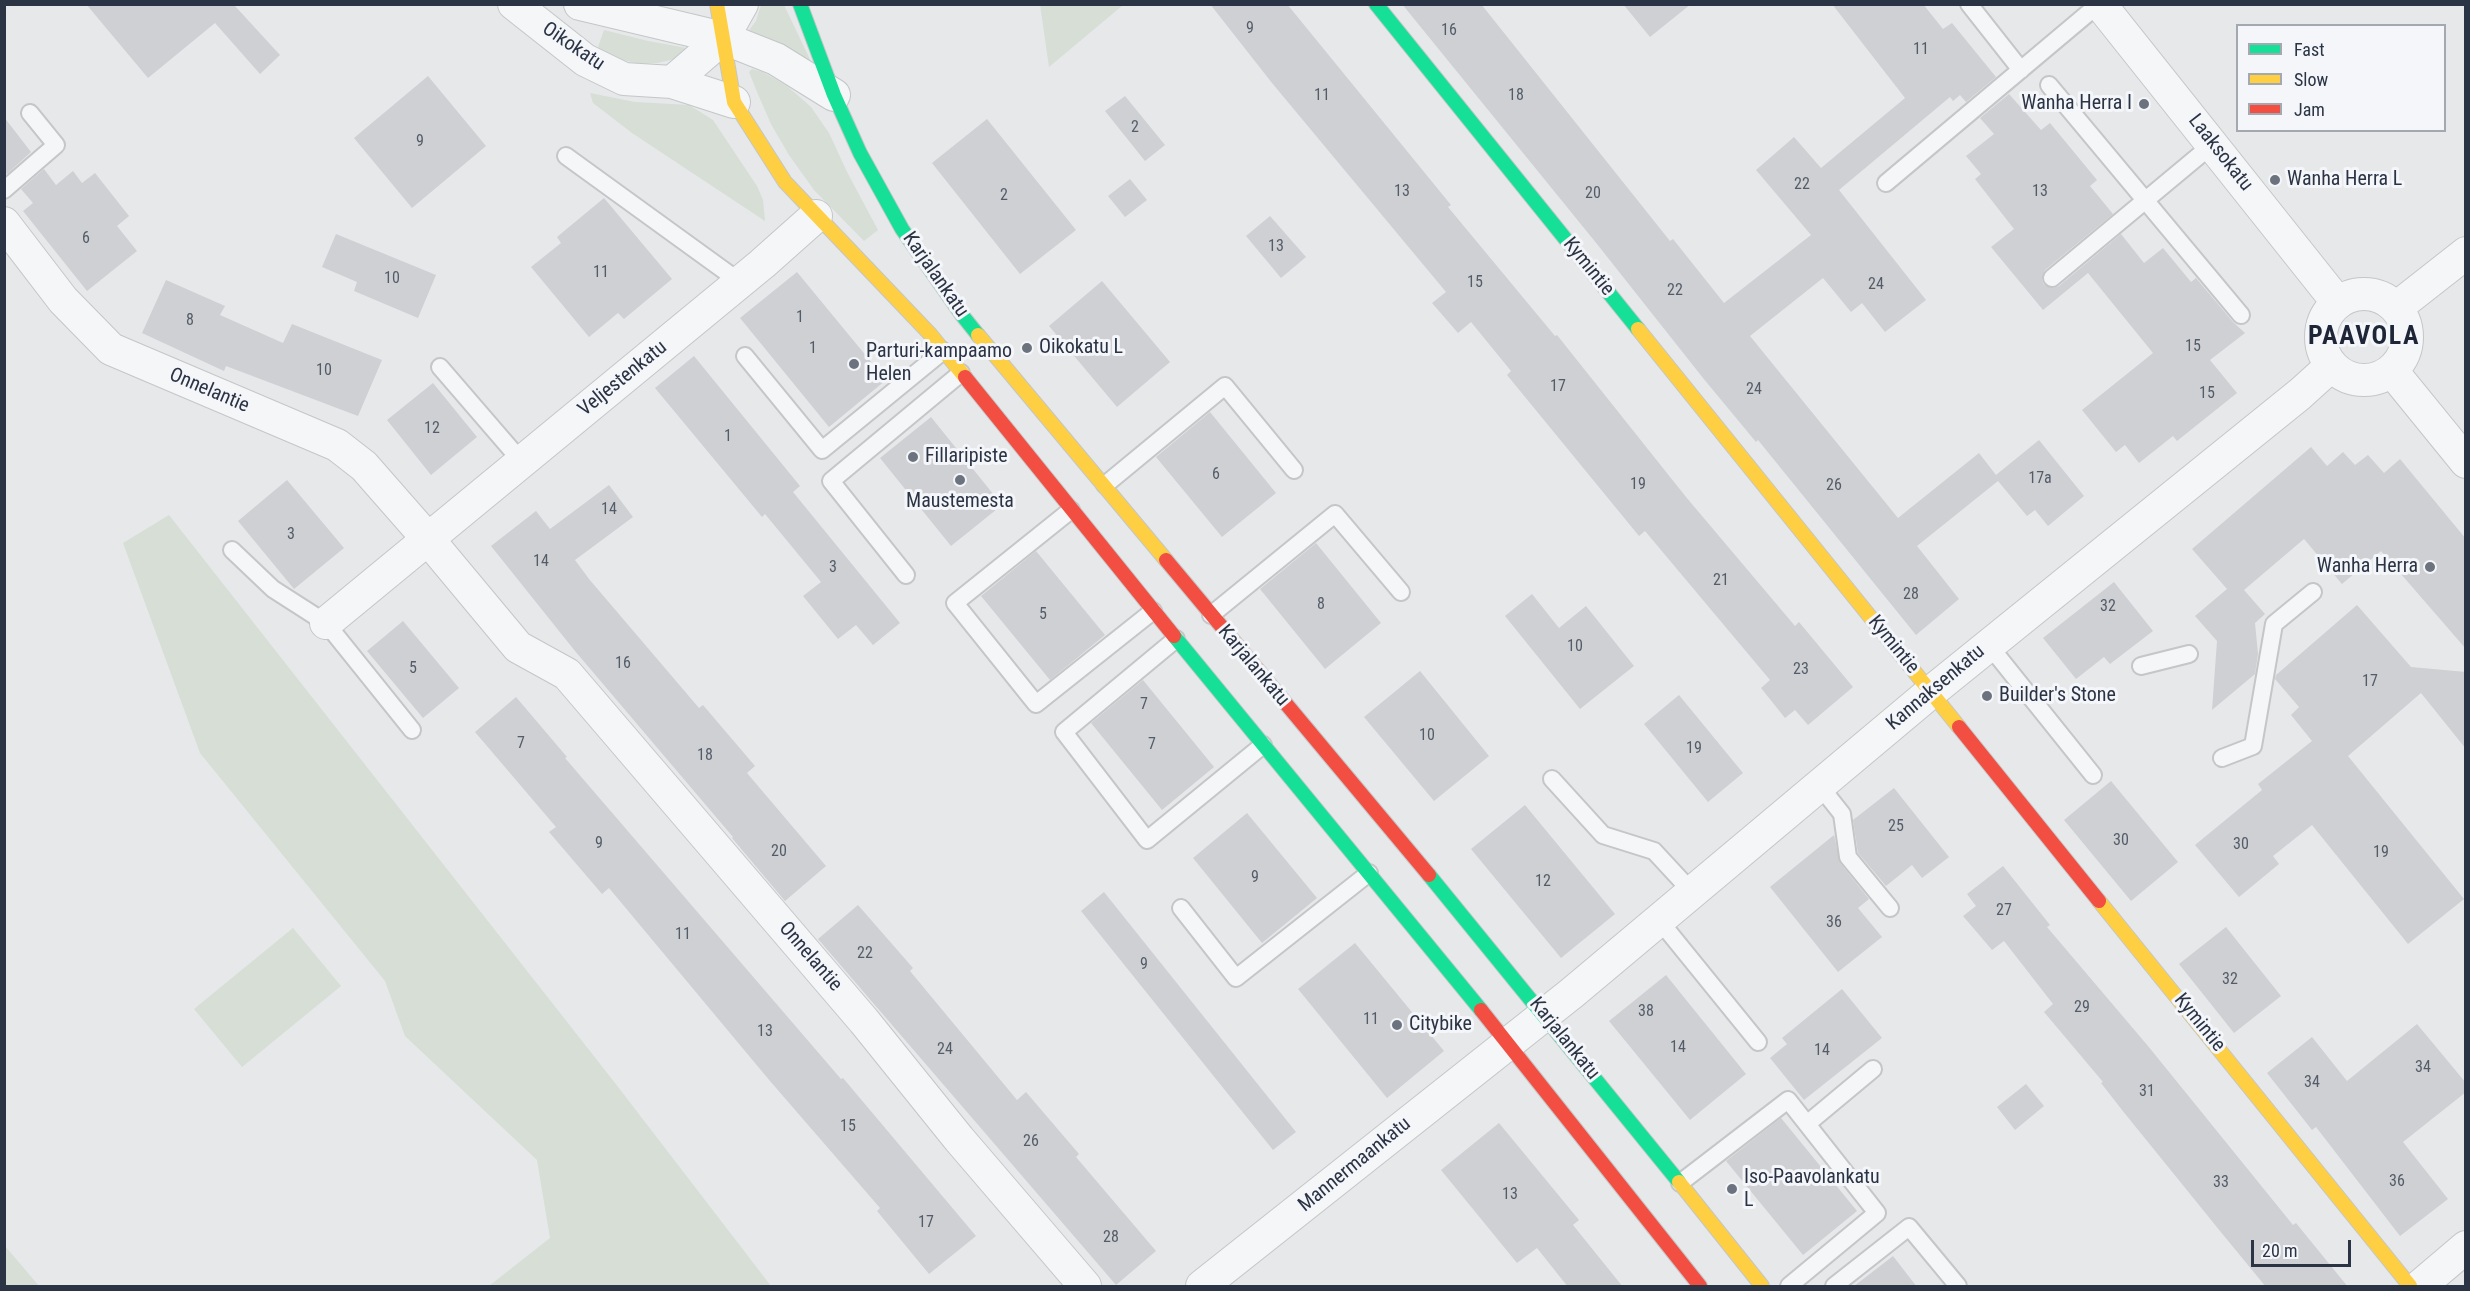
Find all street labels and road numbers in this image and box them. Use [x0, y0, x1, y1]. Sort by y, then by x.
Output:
street label: Oikokatu [537, 18, 609, 76]
street label: Laaksokatu [2183, 110, 2257, 196]
street label: Karjalankatu [897, 228, 973, 322]
street label: Kymintie [1557, 233, 1619, 301]
street label: Veljestenkatu [574, 336, 672, 422]
street label: Onnelantie [165, 363, 253, 419]
street label: Kymintie [1862, 611, 1924, 679]
street label: Karjalankatu [1212, 620, 1294, 712]
street label: Kannaksenkatu [1882, 640, 1990, 736]
street label: Onnelantie [773, 917, 847, 997]
street label: Kymintie [2168, 989, 2230, 1057]
street label: Karjalankatu [1524, 993, 1604, 1085]
street label: Mannermaankatu [1294, 1112, 1416, 1218]

